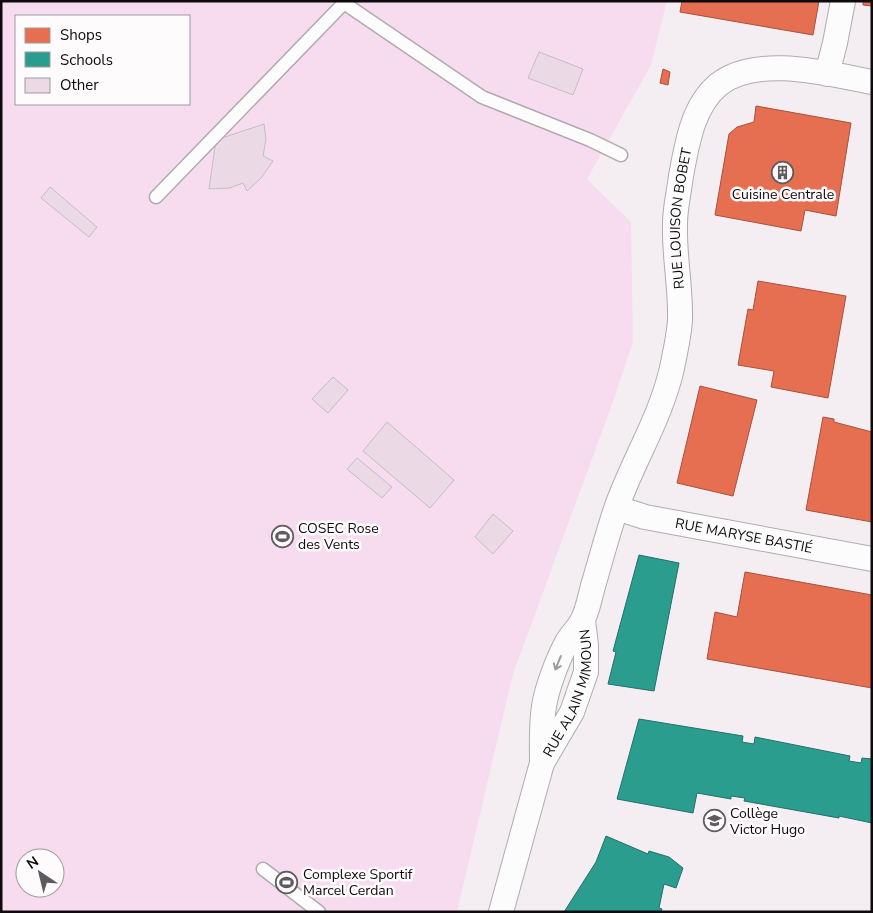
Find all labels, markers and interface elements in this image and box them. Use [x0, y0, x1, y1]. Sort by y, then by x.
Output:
legend [15, 15, 190, 105]
text: Shops [60, 25, 102, 45]
text: Schools [60, 50, 113, 70]
text: Other [60, 75, 99, 95]
street label: RUE LOUISON BOBET [665, 145, 696, 290]
building icon: Cuisine Centrale [771, 160, 795, 184]
place label: Cuisine Centrale [732, 185, 834, 204]
street label: RUE MARYSE BASTIÉ [674, 513, 814, 557]
place label: COSEC Rose des Vents [298, 519, 379, 554]
sports icon: COSEC Rose des Vents [270, 524, 294, 548]
street label: RUE ALAIN MIMOUN [538, 628, 596, 760]
one-way arrow [553, 654, 562, 670]
place label: Collège Victor Hugo [729, 804, 805, 839]
school or university icon: Collège Victor Hugo [702, 809, 726, 833]
north arrow [15, 848, 65, 898]
text: N [23, 852, 43, 874]
place label: Complexe Sportif Marcel Cerdan [303, 865, 413, 900]
sports icon: Complexe Sportif Marcel Cerdan [275, 870, 299, 894]

